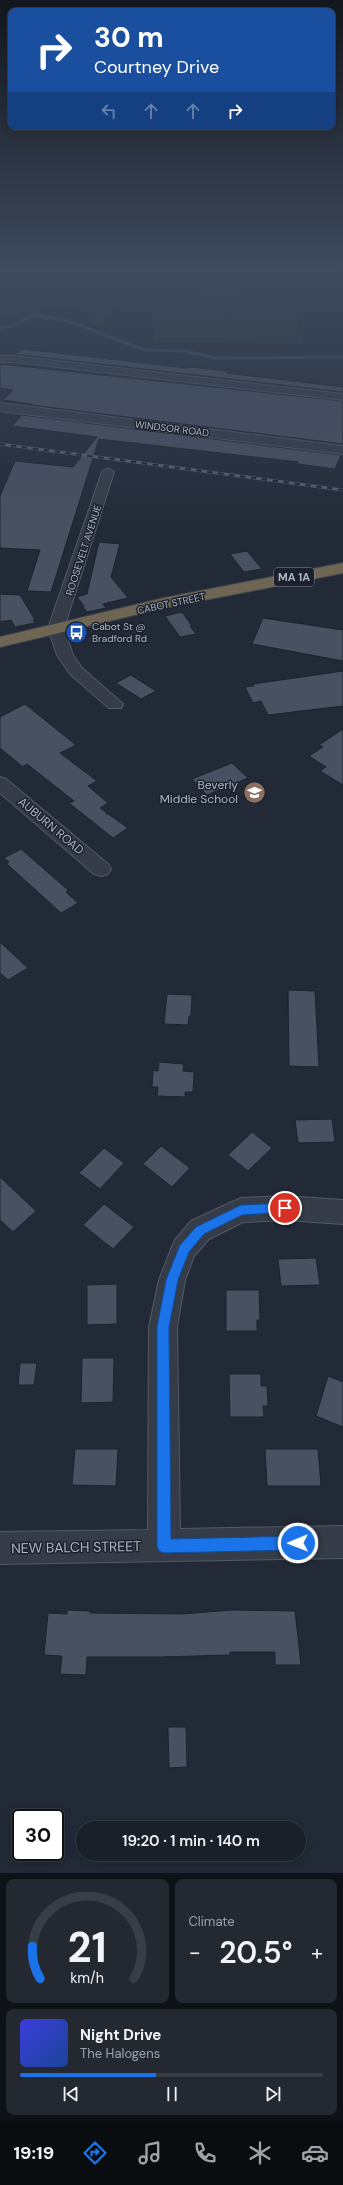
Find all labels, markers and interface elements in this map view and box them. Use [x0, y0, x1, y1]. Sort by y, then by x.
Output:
text: 30 m [94, 19, 164, 56]
icon: right [28, 24, 80, 76]
text: Courtney Drive [94, 55, 219, 79]
icon: left [98, 100, 120, 122]
icon: ahead [140, 100, 162, 122]
icon: ahead [182, 100, 204, 122]
icon: right [224, 100, 246, 122]
street label: WINDSOR ROAD [134, 417, 210, 440]
street label: ROOSEVELT AVENUE [63, 503, 104, 597]
road number: MA 1A [274, 568, 314, 586]
street label: CABOT STREET [136, 590, 207, 617]
bus stop icon: Cabot St @ Bradford Rd [64, 619, 90, 645]
place label: Cabot St @ Bradford Rd [92, 620, 147, 645]
place label: Beverly Middle School [160, 777, 238, 807]
school or university icon: Beverly Middle School [241, 779, 267, 805]
street label: AUBURN ROAD [15, 794, 87, 858]
pin [268, 1191, 302, 1225]
icon: arrive [274, 1197, 296, 1219]
position arrow [277, 1522, 319, 1564]
street label: NEW BALCH STREET [11, 1537, 141, 1557]
speed limit sign: 30 [12, 1809, 64, 1861]
text: 19:20 · 1 min · 140 m [122, 1831, 260, 1851]
text: Climate [189, 1913, 235, 1930]
text: 21 [68, 1921, 107, 1975]
text: 20.5° [219, 1933, 292, 1972]
text: − [189, 1938, 201, 1967]
text: + [311, 1938, 323, 1967]
text: km/h [70, 1969, 104, 1987]
text: Night Drive [80, 2025, 161, 2045]
text: The Halogens [80, 2045, 160, 2062]
icon: previous [60, 2083, 82, 2105]
icon: pause [161, 2083, 183, 2105]
icon: next [262, 2083, 284, 2105]
icon: directions [81, 2139, 109, 2167]
icon: music [136, 2139, 164, 2167]
icon: phone [191, 2139, 219, 2167]
icon: climate [246, 2139, 274, 2167]
icon: car [301, 2139, 329, 2167]
text: 19:19 [14, 2141, 54, 2165]

